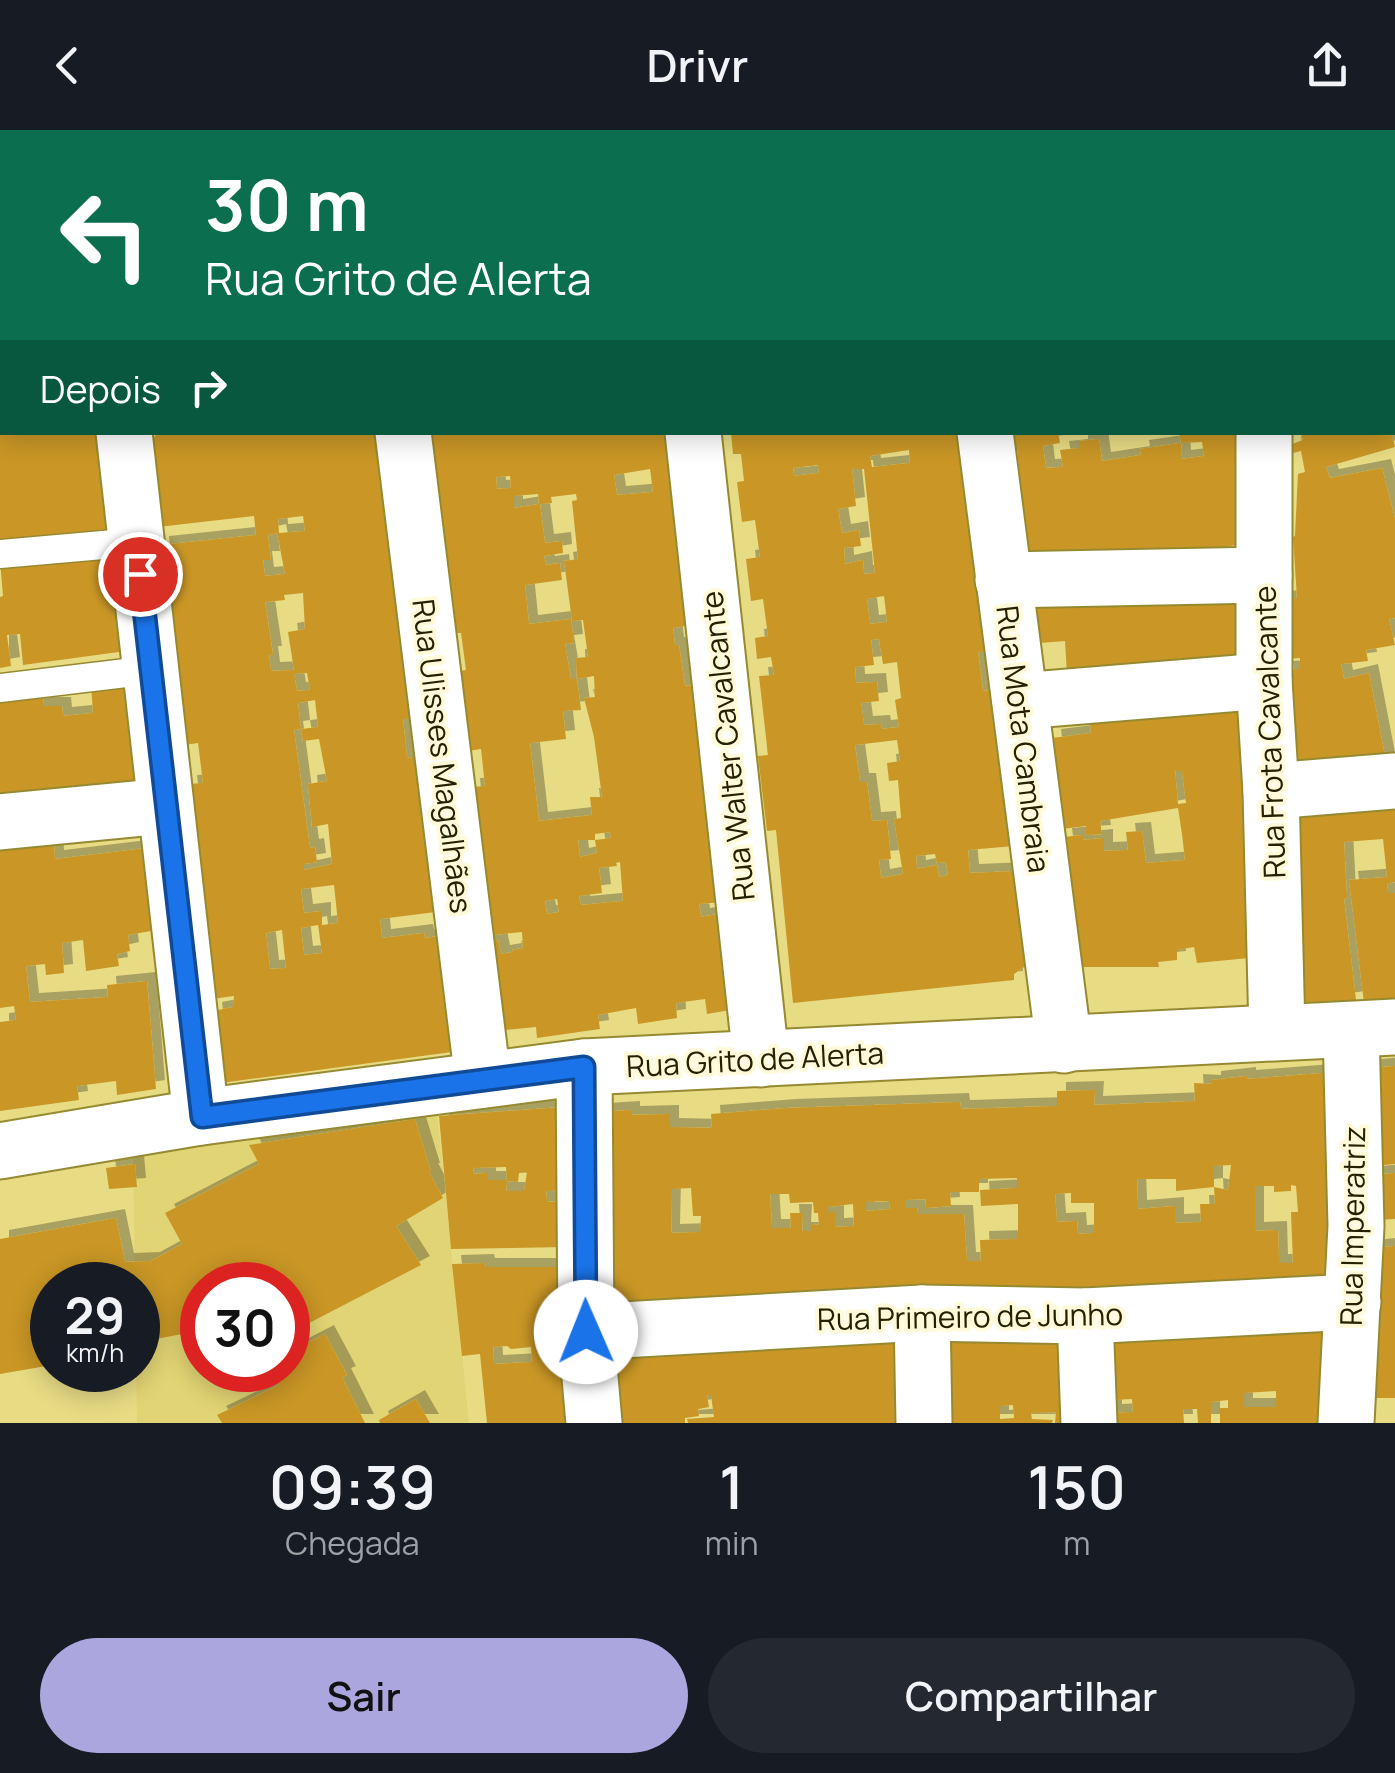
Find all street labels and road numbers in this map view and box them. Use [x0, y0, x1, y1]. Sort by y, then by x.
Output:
street label: Rua Frota Cavalcante [1243, 585, 1295, 879]
street label: Rua Walter Cavalcante [690, 589, 764, 903]
street label: Rua Ulisses Magalhães [403, 597, 483, 915]
street label: Rua Mota Cambraia [987, 603, 1061, 875]
street label: Rua Grito de Alerta [625, 1032, 885, 1086]
street label: Rua Imperatriz [1330, 1126, 1374, 1326]
street label: Rua Primeiro de Junho [817, 1293, 1123, 1339]

